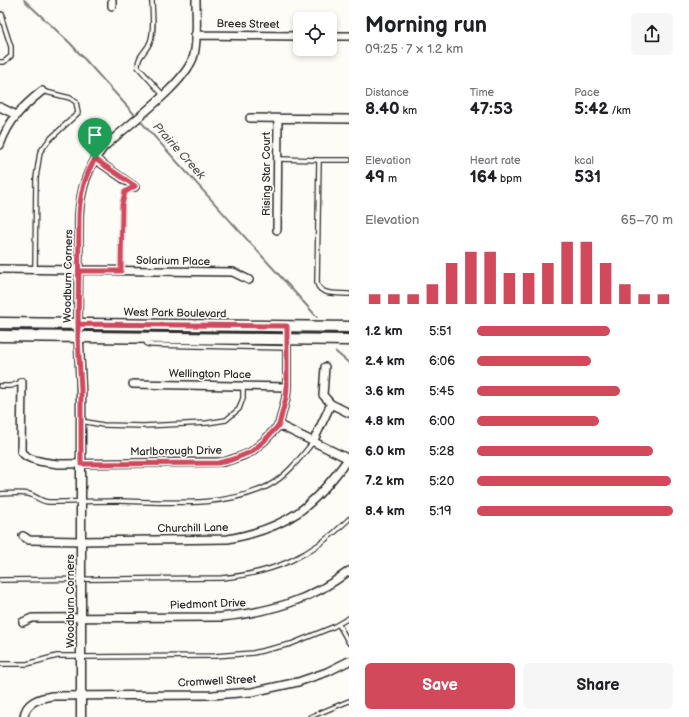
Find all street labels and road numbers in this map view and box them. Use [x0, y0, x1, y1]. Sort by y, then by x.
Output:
street label: Brees Street [217, 17, 280, 31]
street label: Rising Star Court [260, 131, 273, 216]
street label: Woodburn Corners [61, 228, 75, 323]
street label: Solarium Place [136, 254, 211, 268]
street label: West Park Boulevard [123, 306, 227, 320]
street label: Wellington Place [169, 367, 252, 381]
street label: Marlborough Drive [130, 444, 223, 458]
street label: Churchill Lane [157, 521, 229, 535]
street label: Woodburn Corners [64, 554, 77, 648]
street label: Piedmont Drive [170, 596, 247, 612]
street label: Cromwell Street [177, 672, 257, 690]

